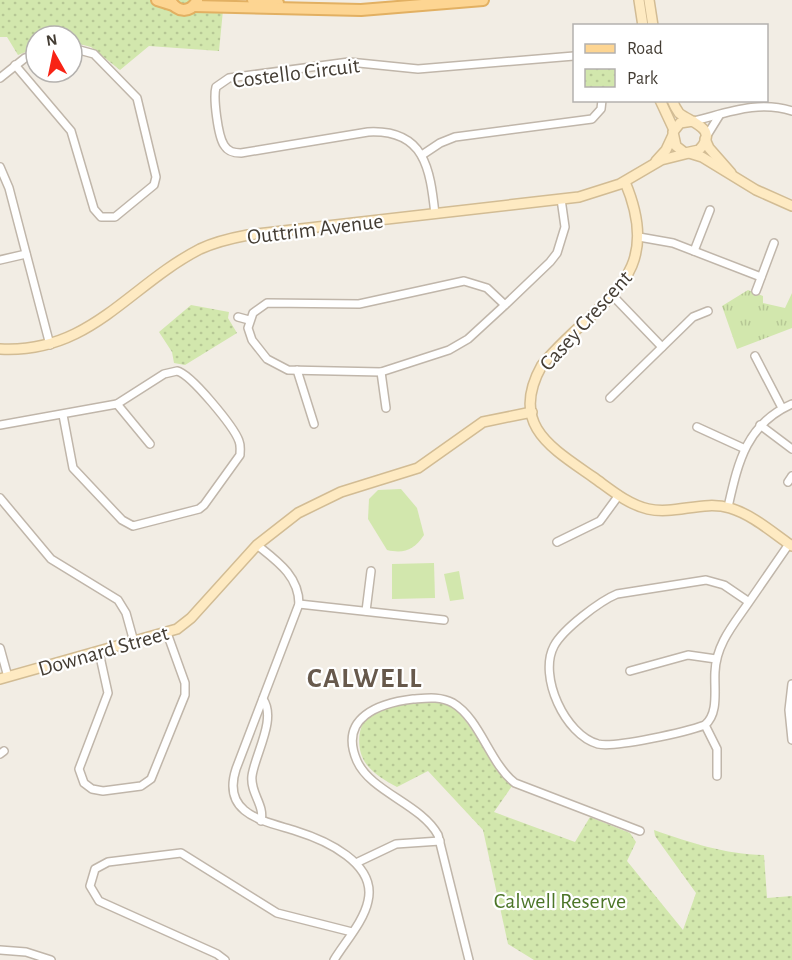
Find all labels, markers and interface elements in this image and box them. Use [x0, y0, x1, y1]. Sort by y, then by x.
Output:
north arrow [24, 24, 84, 84]
legend [573, 24, 768, 102]
text: N [45, 31, 59, 49]
text: Road [627, 40, 663, 58]
street label: Costello Circuit [231, 54, 361, 92]
text: Park [627, 70, 659, 88]
street label: Outtrim Avenue [246, 210, 384, 248]
street label: Casey Crescent [535, 266, 636, 375]
street label: Downard Street [35, 622, 171, 680]
district label: CALWELL [307, 665, 423, 693]
park label: Calwell Reserve [494, 890, 626, 912]

